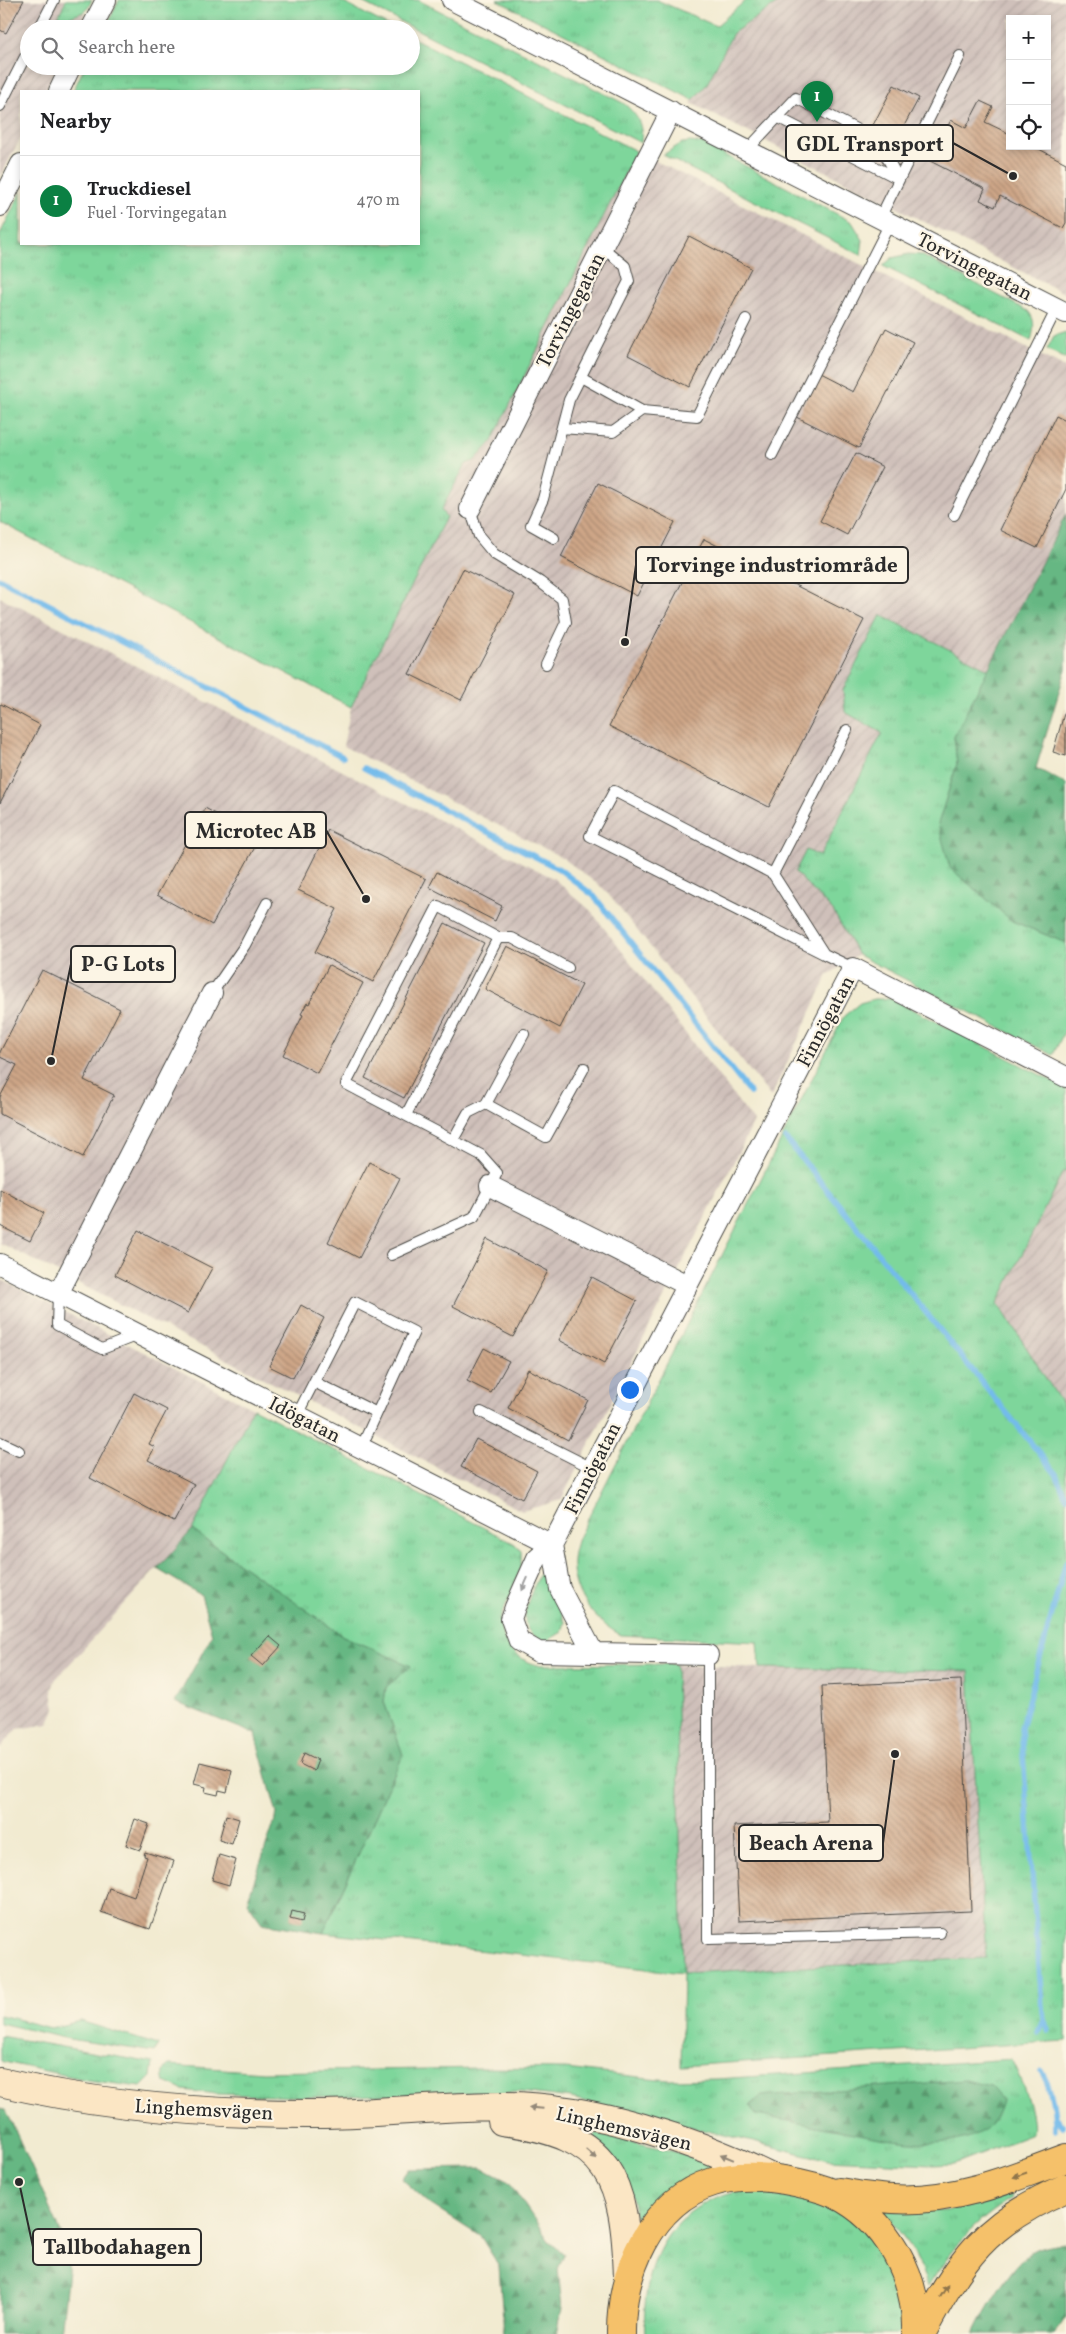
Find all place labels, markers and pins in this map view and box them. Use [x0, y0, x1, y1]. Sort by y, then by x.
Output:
pin: 1 [801, 81, 833, 122]
callout: GDL Transport [786, 125, 953, 161]
callout: Torvinge industriområde [636, 547, 908, 583]
callout: Microtec AB [185, 812, 326, 848]
callout: P-G Lots [71, 946, 175, 982]
callout: Beach Arena [739, 1825, 883, 1861]
callout: Tallbodahagen [33, 2229, 201, 2265]

